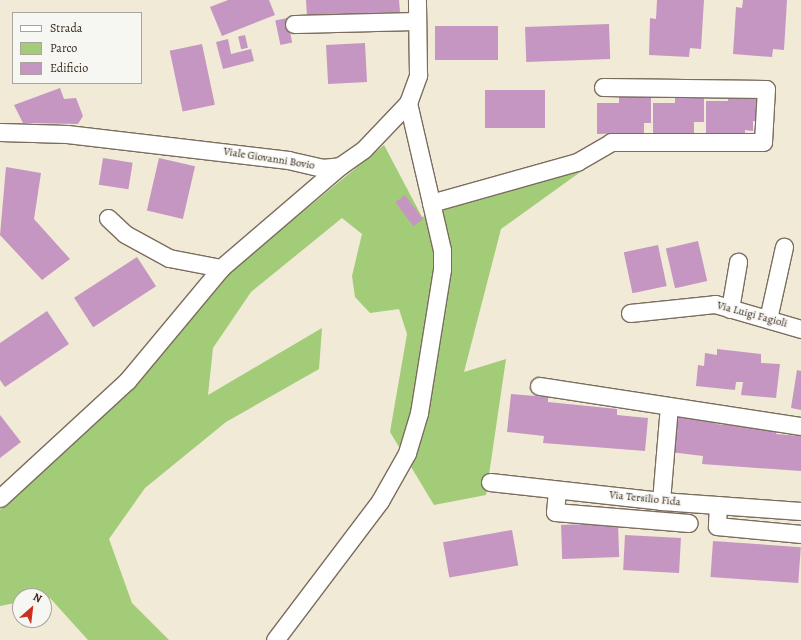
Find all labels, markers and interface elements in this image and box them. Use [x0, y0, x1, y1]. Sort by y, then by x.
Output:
legend [12, 12, 142, 84]
text: Strada [50, 20, 82, 36]
text: Parco [50, 40, 77, 56]
text: Edificio [50, 60, 88, 76]
street label: Viale Giovanni Bovio [222, 145, 316, 173]
street label: Via Luigi Fagioli [715, 299, 789, 331]
street label: Via Tersilio Fida [609, 489, 681, 509]
north arrow [12, 588, 52, 628]
text: N [30, 589, 44, 606]

